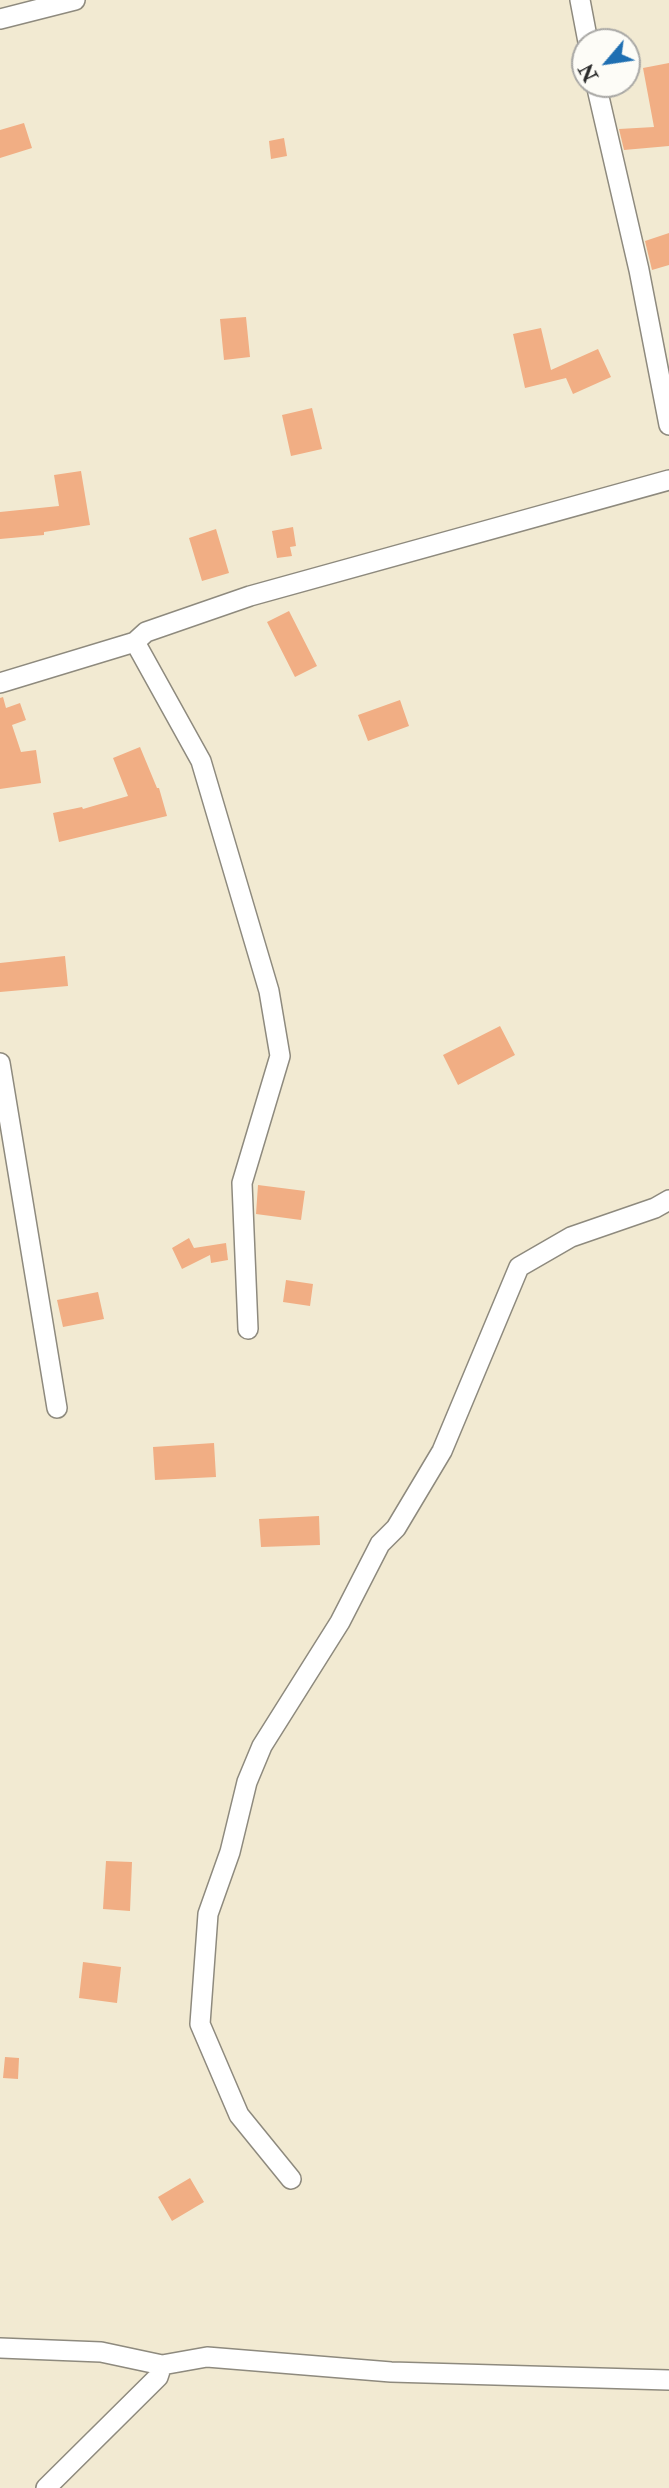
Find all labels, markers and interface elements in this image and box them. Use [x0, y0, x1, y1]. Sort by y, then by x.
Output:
north arrow [571, 28, 641, 98]
text: N [575, 59, 604, 85]

